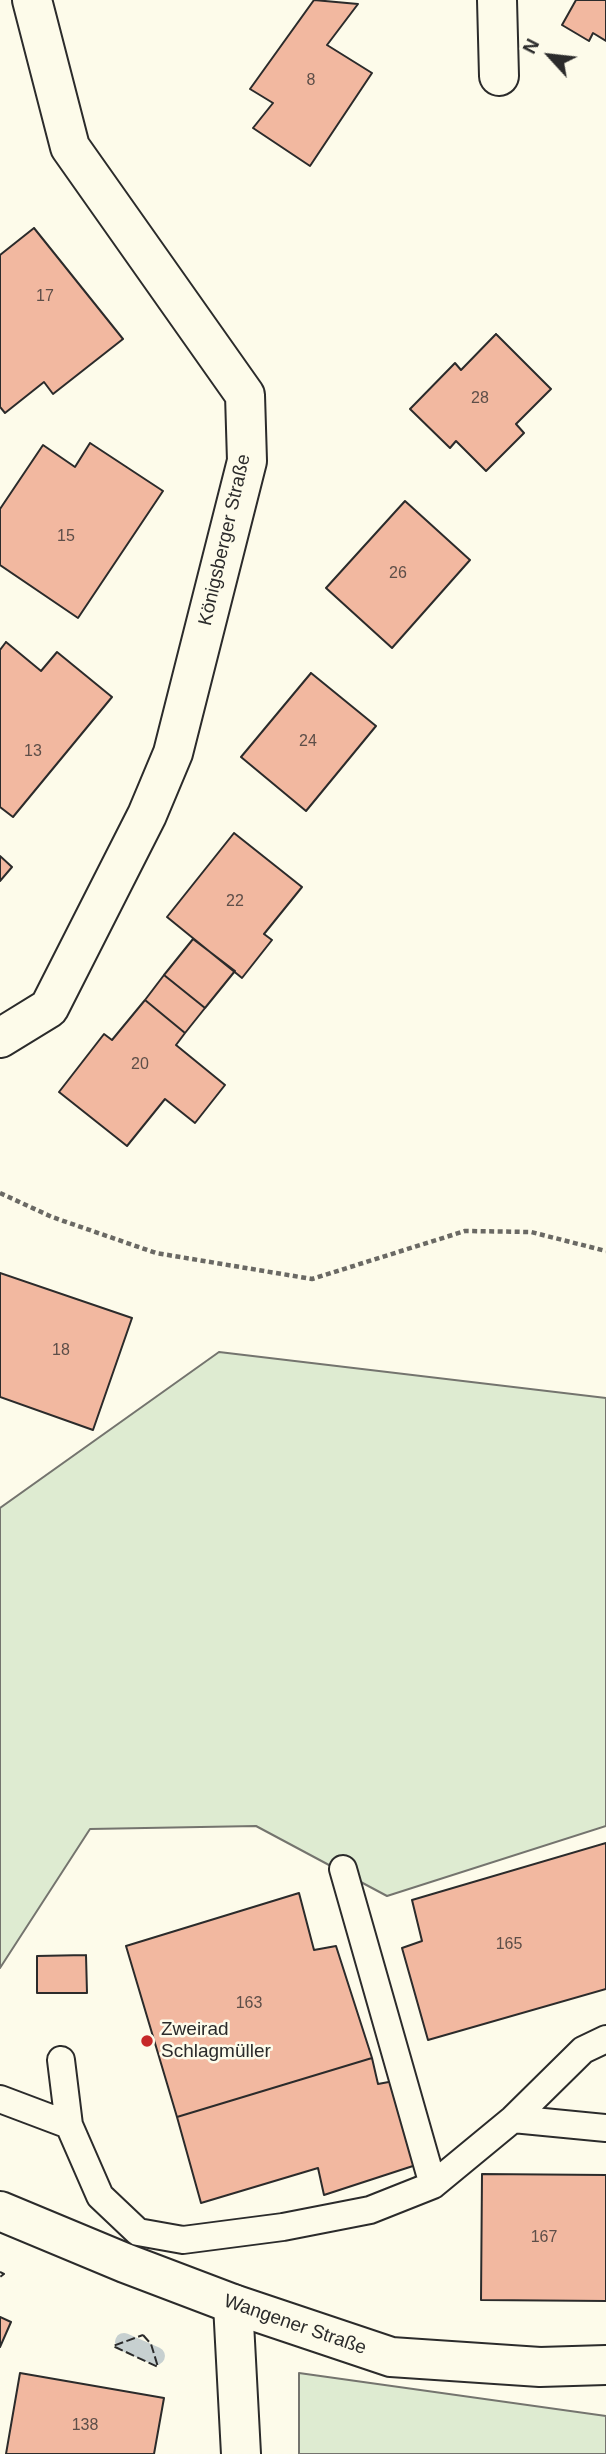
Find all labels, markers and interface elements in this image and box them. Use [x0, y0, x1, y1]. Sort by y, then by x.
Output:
north arrow [515, 21, 585, 91]
text: N [518, 35, 543, 57]
house number: 8 [307, 71, 315, 91]
house number: 17 [36, 287, 54, 307]
house number: 28 [471, 389, 489, 409]
street label: Königsberger Straße [194, 452, 256, 628]
house number: 15 [57, 527, 75, 547]
house number: 26 [389, 564, 407, 584]
house number: 24 [299, 732, 317, 752]
house number: 13 [24, 742, 42, 762]
house number: 22 [226, 892, 244, 912]
house number: 20 [131, 1055, 149, 1075]
house number: 18 [52, 1341, 70, 1361]
house number: 165 [496, 1935, 522, 1955]
house number: 163 [236, 1994, 262, 2014]
place label: Zweirad Schlagmüller [161, 2019, 271, 2063]
marker: Zweirad Schlagmüller [139, 2033, 155, 2049]
house number: 167 [531, 2228, 557, 2248]
street label: Wangener Straße [221, 2290, 369, 2360]
house number: 138 [72, 2416, 98, 2436]

